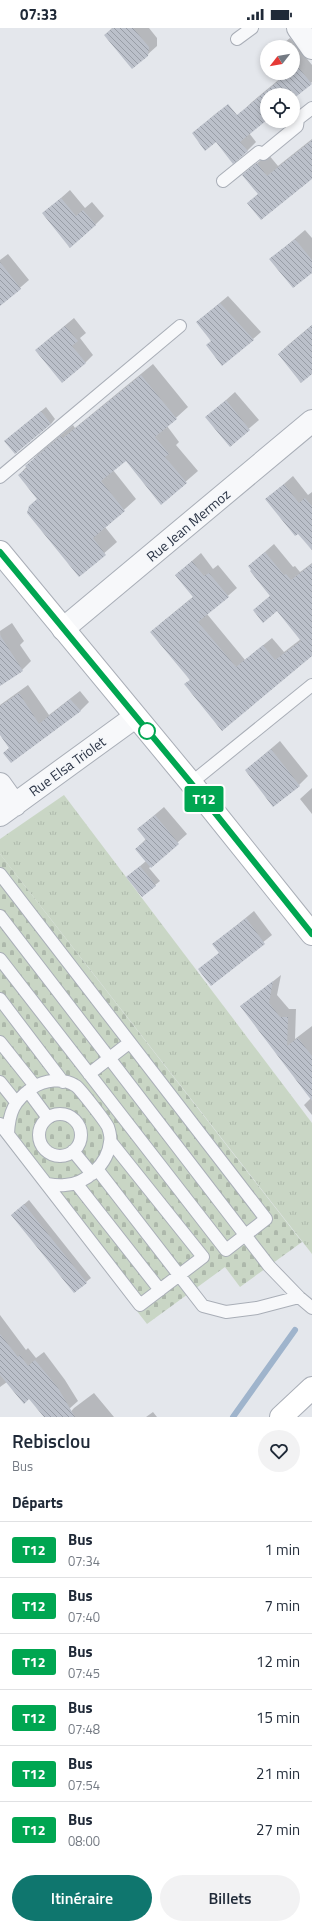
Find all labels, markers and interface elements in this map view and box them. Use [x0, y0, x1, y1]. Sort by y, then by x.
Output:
text: 07:33 [20, 3, 57, 26]
north arrow [260, 40, 300, 80]
map controls [260, 40, 300, 128]
button: locate [260, 88, 300, 128]
street label: Rue Jean Mermoz [141, 484, 235, 566]
unlabelled marker [138, 722, 156, 740]
street label: Rue Elsa Triolet [24, 731, 110, 801]
line badge: T12 [181, 786, 227, 812]
text: T12 [192, 788, 216, 809]
text: Rebisclou [12, 1426, 91, 1455]
button: heart [258, 1430, 300, 1472]
text: Bus [12, 1456, 33, 1476]
text: Départs [12, 1491, 63, 1514]
text: Bus [68, 1528, 93, 1551]
text: 1 min [264, 1538, 300, 1561]
text: T12 [22, 1539, 46, 1560]
text: 07:34 [68, 1551, 100, 1571]
text: Bus [68, 1584, 93, 1607]
text: 7 min [264, 1594, 300, 1617]
text: T12 [22, 1595, 46, 1616]
text: 07:40 [68, 1607, 100, 1627]
text: Bus [68, 1640, 93, 1663]
text: 12 min [256, 1650, 300, 1673]
text: T12 [22, 1651, 46, 1672]
text: 07:45 [68, 1663, 100, 1683]
text: Bus [68, 1696, 93, 1719]
text: 15 min [256, 1706, 300, 1729]
text: T12 [22, 1707, 46, 1728]
text: 07:48 [68, 1719, 100, 1739]
text: Bus [68, 1752, 93, 1775]
text: 21 min [256, 1762, 300, 1785]
text: T12 [22, 1763, 46, 1784]
text: 07:54 [68, 1775, 100, 1795]
text: Bus [68, 1808, 93, 1831]
text: 27 min [256, 1818, 300, 1841]
text: T12 [22, 1819, 46, 1840]
text: 08:00 [68, 1831, 100, 1851]
button: Itinéraire [12, 1875, 152, 1921]
button: Billets [160, 1875, 300, 1921]

